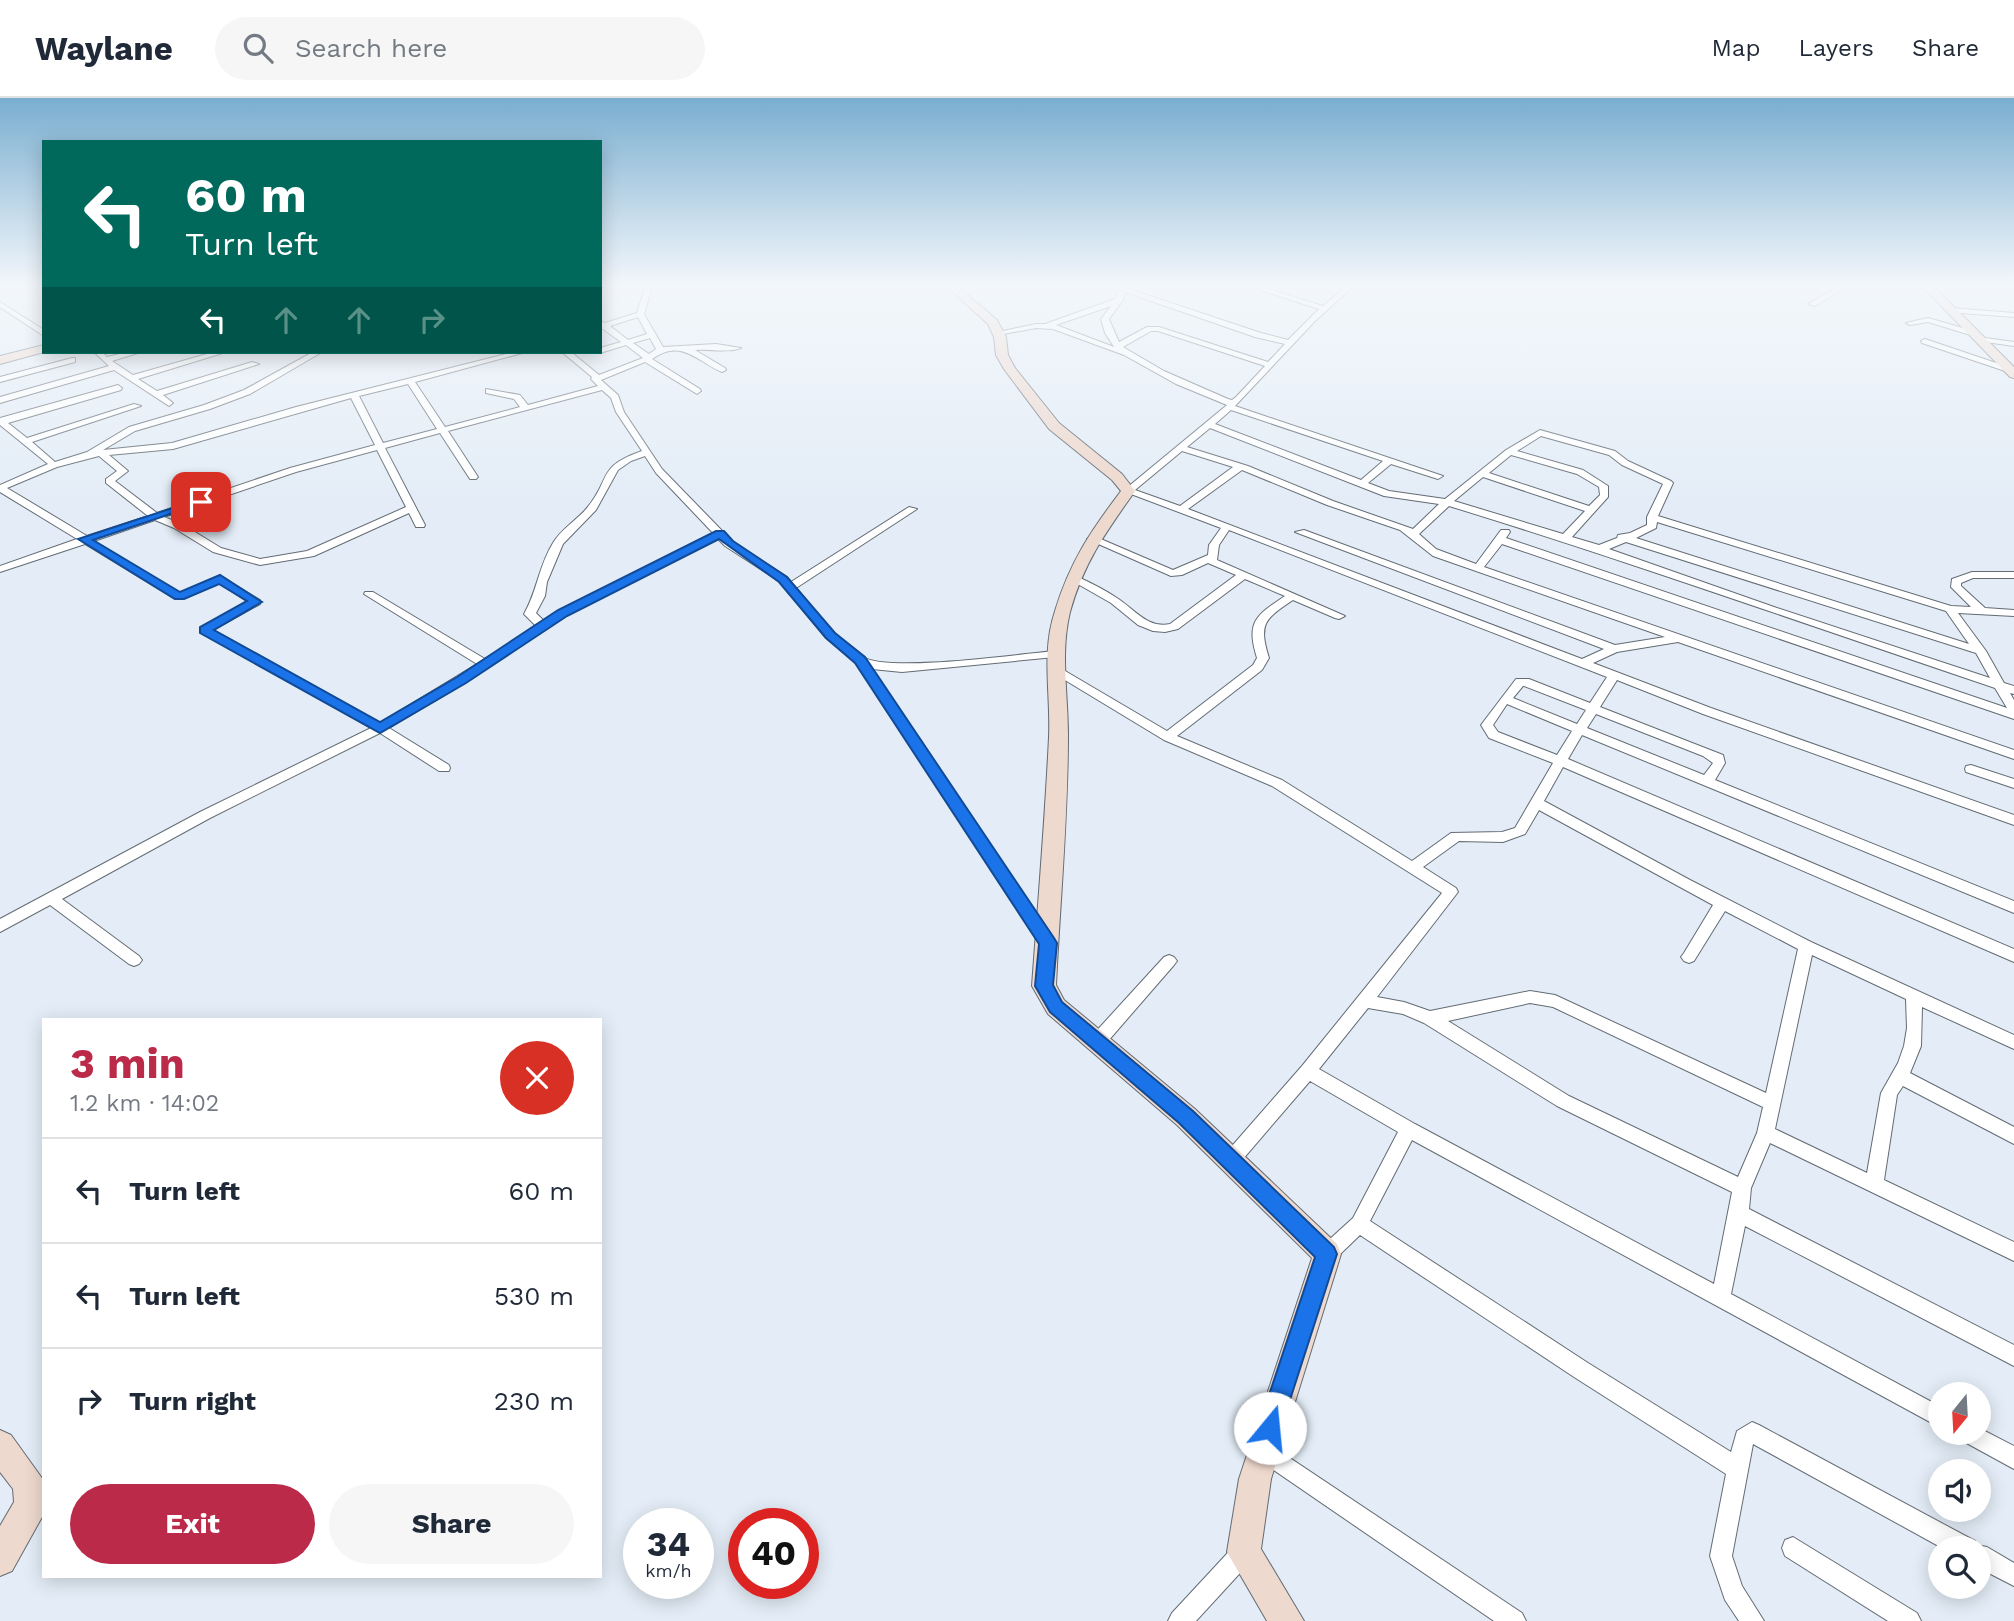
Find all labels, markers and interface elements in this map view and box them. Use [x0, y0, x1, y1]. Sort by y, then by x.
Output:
search box [215, 17, 705, 80]
text: Waylane [35, 29, 173, 68]
icon: search [239, 29, 277, 67]
text: Search here [295, 33, 447, 63]
text: Map [1712, 34, 1760, 62]
text: Layers [1798, 34, 1874, 62]
text: Share [1912, 34, 1979, 62]
text: 60 m [185, 166, 307, 224]
icon: left [70, 168, 161, 259]
text: Turn left [185, 225, 318, 263]
icon: left [194, 301, 232, 339]
icon: ahead [267, 301, 305, 339]
icon: ahead [340, 301, 378, 339]
icon: right [413, 301, 451, 339]
pin [171, 472, 231, 532]
icon: arrive [182, 483, 220, 521]
text: 3 min [70, 1039, 185, 1088]
button: close [500, 1041, 574, 1115]
text: 1.2 km · 14:02 [70, 1090, 219, 1117]
icon: left [70, 1172, 108, 1210]
text: Turn left [129, 1176, 240, 1206]
text: 60 m [508, 1176, 574, 1206]
icon: left [70, 1277, 108, 1315]
text: Turn left [129, 1281, 240, 1311]
text: 530 m [494, 1281, 574, 1311]
icon: right [70, 1382, 108, 1420]
north arrow [1928, 1382, 1992, 1446]
map controls [1928, 1382, 1991, 1599]
text: Turn right [129, 1386, 256, 1416]
text: 230 m [494, 1386, 574, 1416]
position arrow [1233, 1391, 1307, 1465]
button: sound [1928, 1459, 1991, 1522]
button: Exit [70, 1484, 315, 1564]
button: Share [329, 1484, 574, 1564]
speed limit sign: 40 [728, 1508, 819, 1599]
text: 34 [647, 1523, 690, 1565]
button: search [1928, 1536, 1991, 1599]
text: km/h [645, 1560, 692, 1581]

